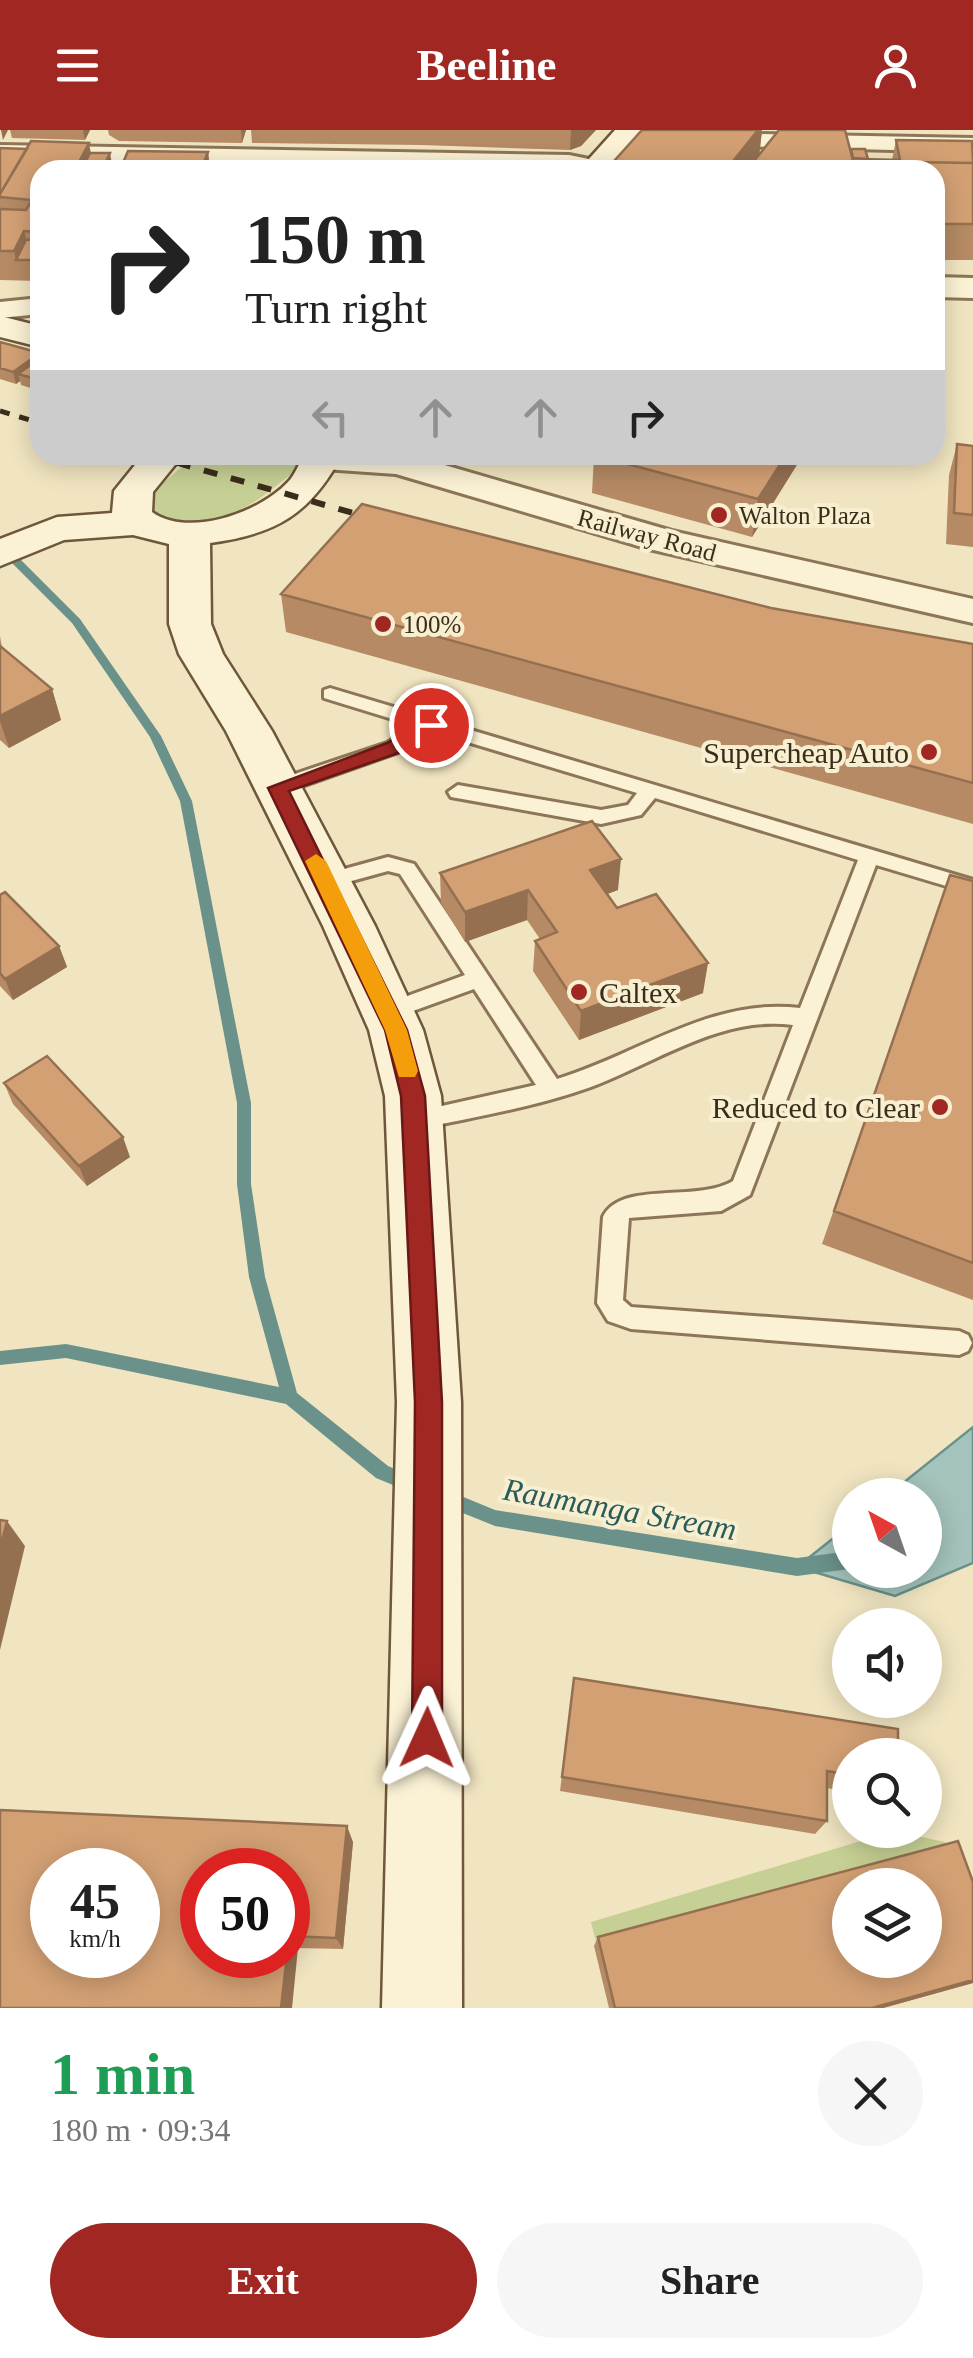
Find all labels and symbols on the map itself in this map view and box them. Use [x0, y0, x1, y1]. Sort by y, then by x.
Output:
place label: Walton Plaza [739, 502, 871, 529]
street label: Railway Road [575, 504, 720, 567]
marker: Walton Plaza [708, 504, 730, 526]
place label: 100% [403, 611, 461, 638]
marker: 100% [372, 613, 394, 635]
pin [389, 683, 474, 768]
place label: Supercheap Auto [703, 736, 909, 769]
marker: Supercheap Auto [918, 741, 940, 763]
place label: Caltex [599, 976, 677, 1009]
marker: Caltex [568, 981, 590, 1003]
place label: Reduced to Clear [712, 1091, 920, 1124]
marker: Reduced to Clear [929, 1096, 951, 1118]
water label: Raumanga Stream [500, 1471, 739, 1547]
north arrow [832, 1478, 942, 1588]
position arrow [375, 1686, 479, 1790]
speed limit sign: 50 [180, 1848, 310, 1978]

